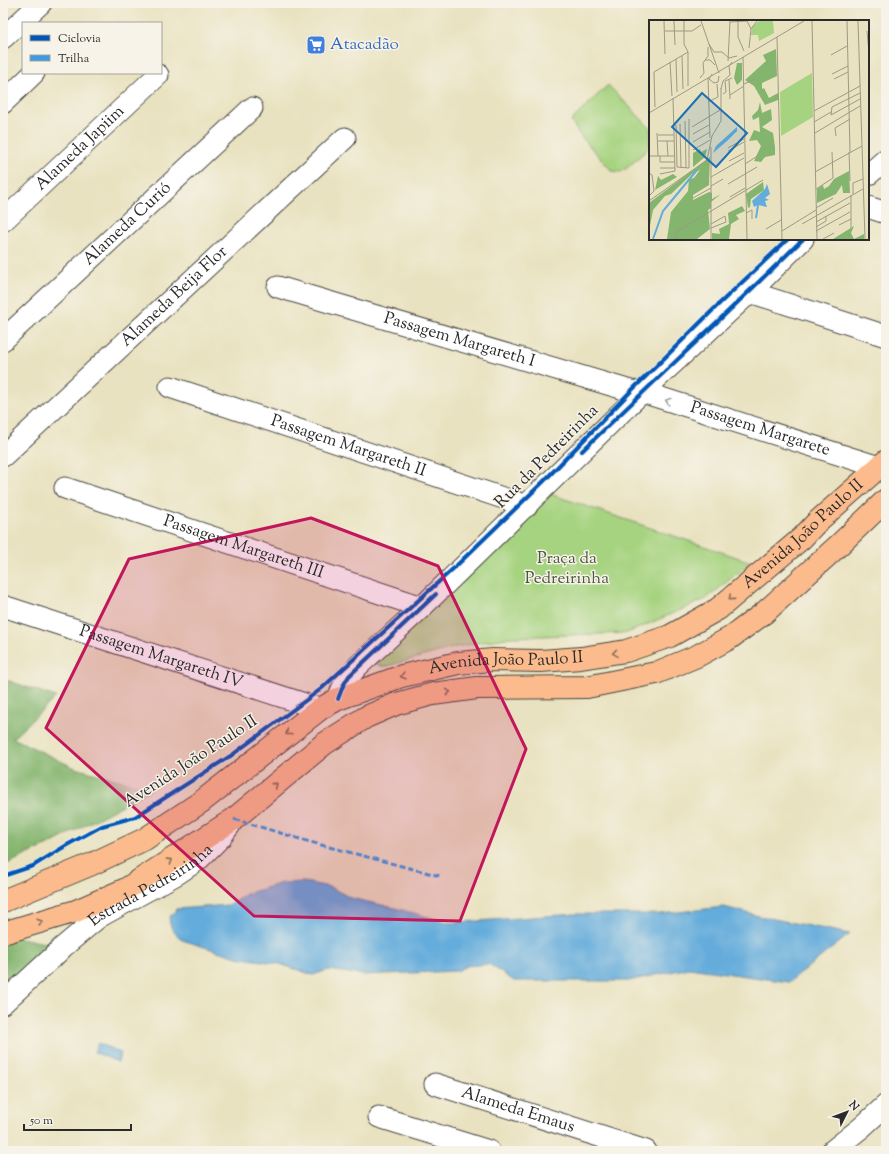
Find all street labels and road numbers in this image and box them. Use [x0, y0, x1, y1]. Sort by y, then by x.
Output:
street label: Alameda Japiim [30, 100, 130, 197]
street label: Alameda Curió [78, 177, 177, 271]
street label: Alameda Beija Flor [115, 240, 234, 353]
street label: Passagem Margareth I [381, 307, 538, 374]
street label: Passagem Margarete [687, 396, 833, 463]
street label: Rua da Pedreirinha [490, 399, 605, 514]
street label: Passagem Margareth II [268, 409, 430, 484]
street label: Avenida João Paulo II [738, 473, 870, 595]
street label: Passagem Margareth III [160, 510, 327, 586]
street label: Passagem Margareth IV [76, 620, 246, 695]
street label: Avenida João Paulo II [426, 646, 585, 681]
street label: Avenida João Paulo II [119, 709, 263, 814]
street label: Estrada Pedreirinha [84, 839, 219, 933]
street label: Alameda Emaus [458, 1081, 578, 1140]

